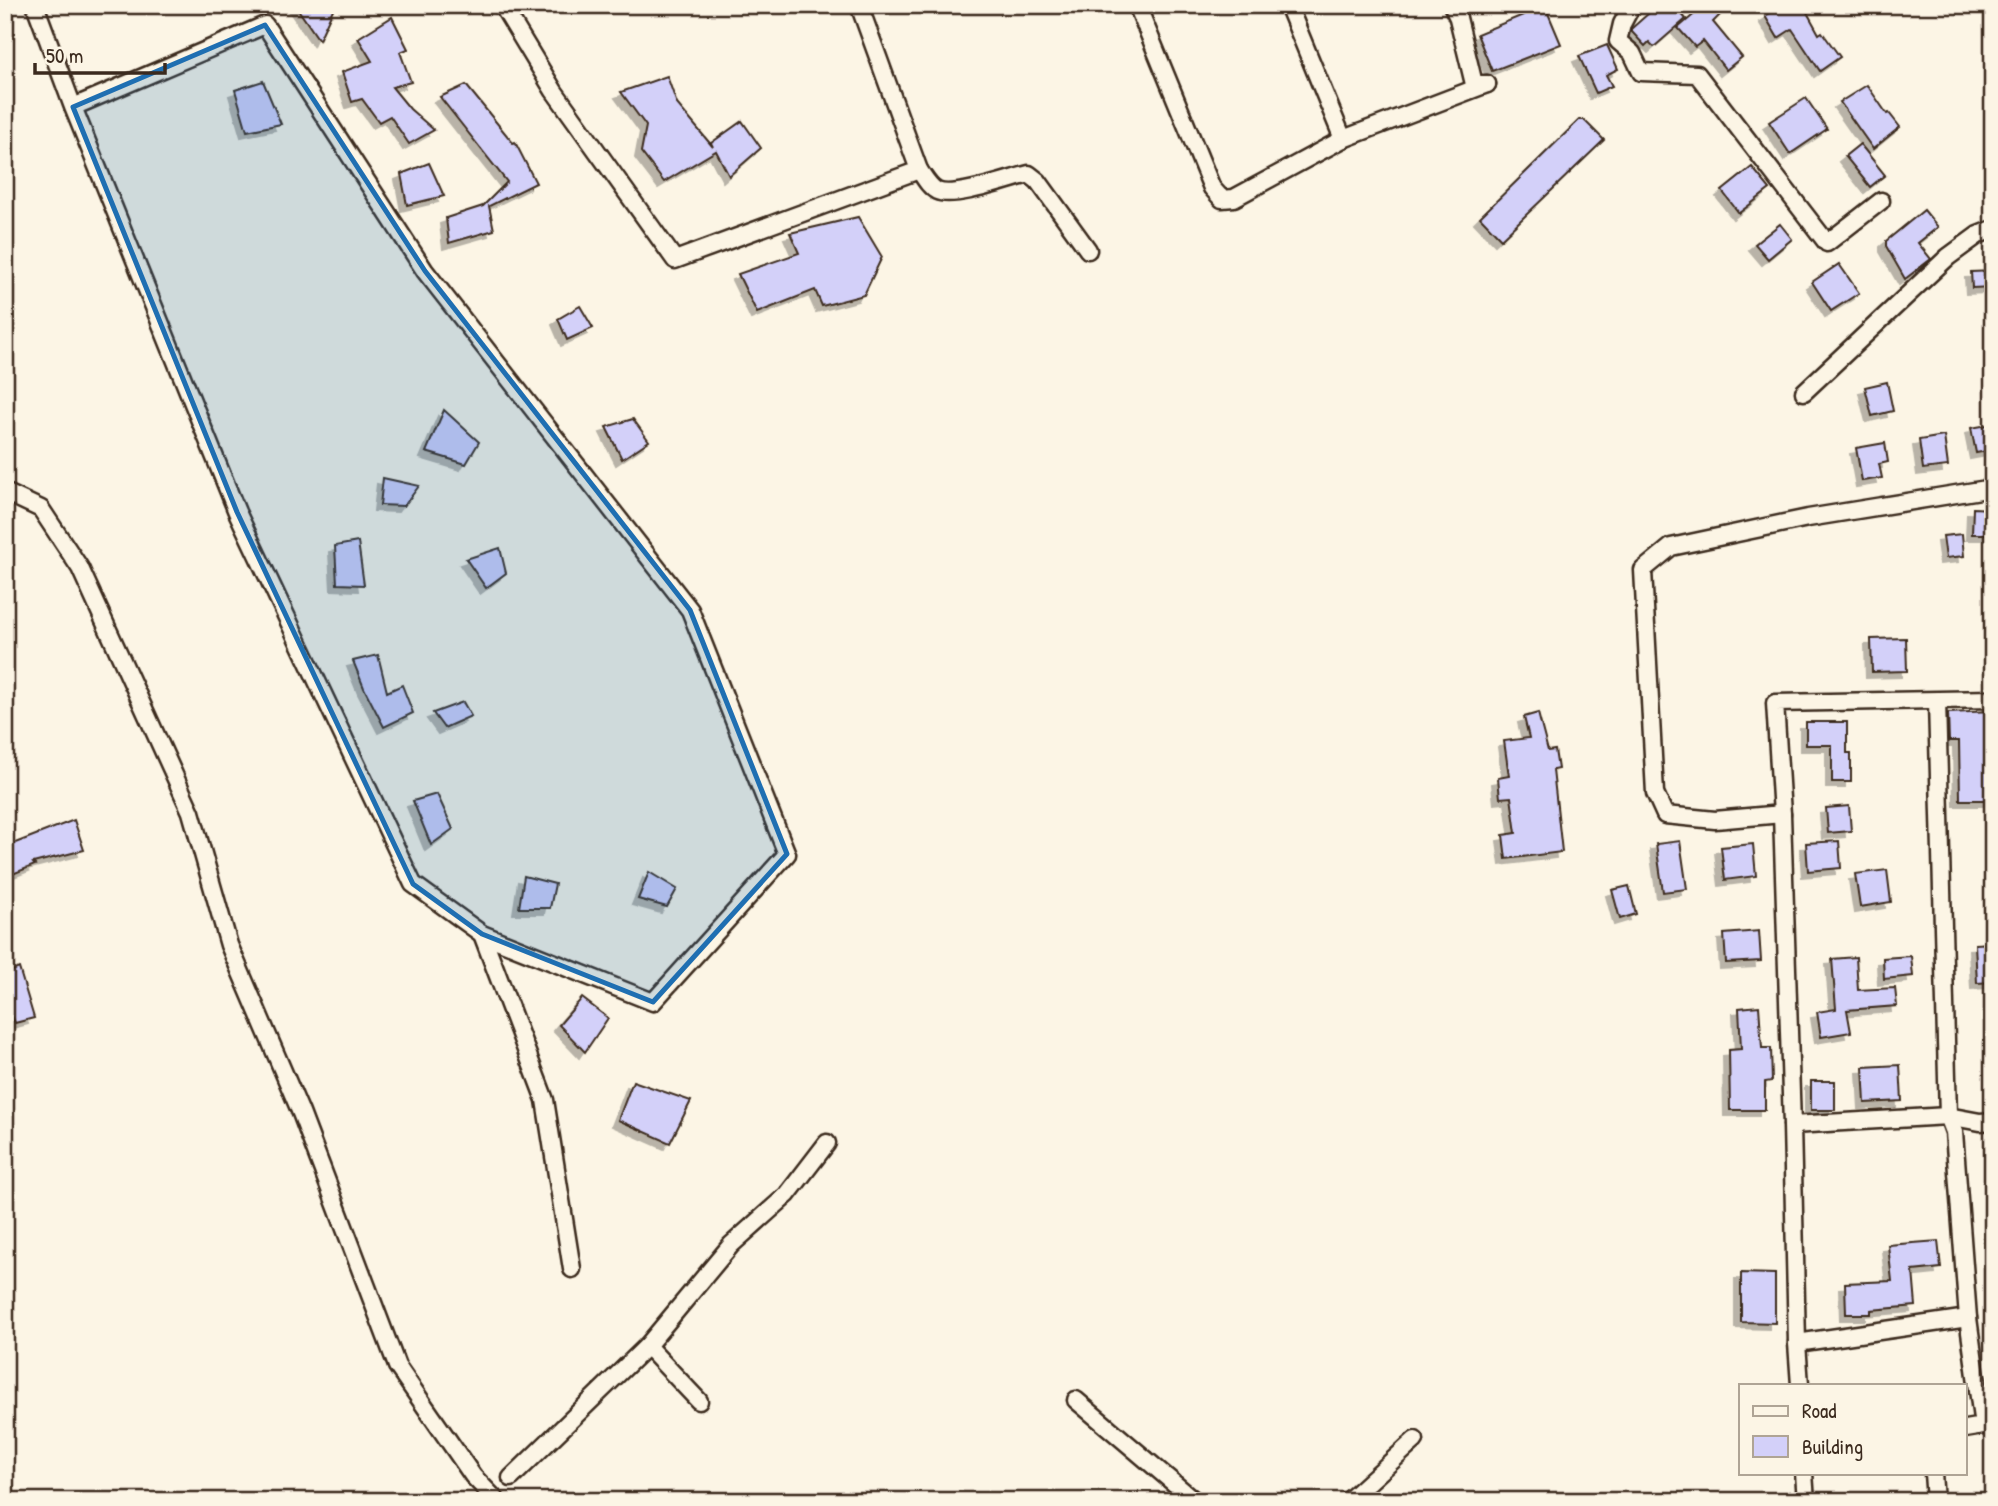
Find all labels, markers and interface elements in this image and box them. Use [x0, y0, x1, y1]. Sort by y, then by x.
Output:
scale bar [35, 32, 164, 76]
text: 50 m [46, 41, 83, 70]
legend [1739, 1384, 1966, 1474]
text: Road [1802, 1396, 1836, 1425]
text: Building [1802, 1432, 1863, 1461]

